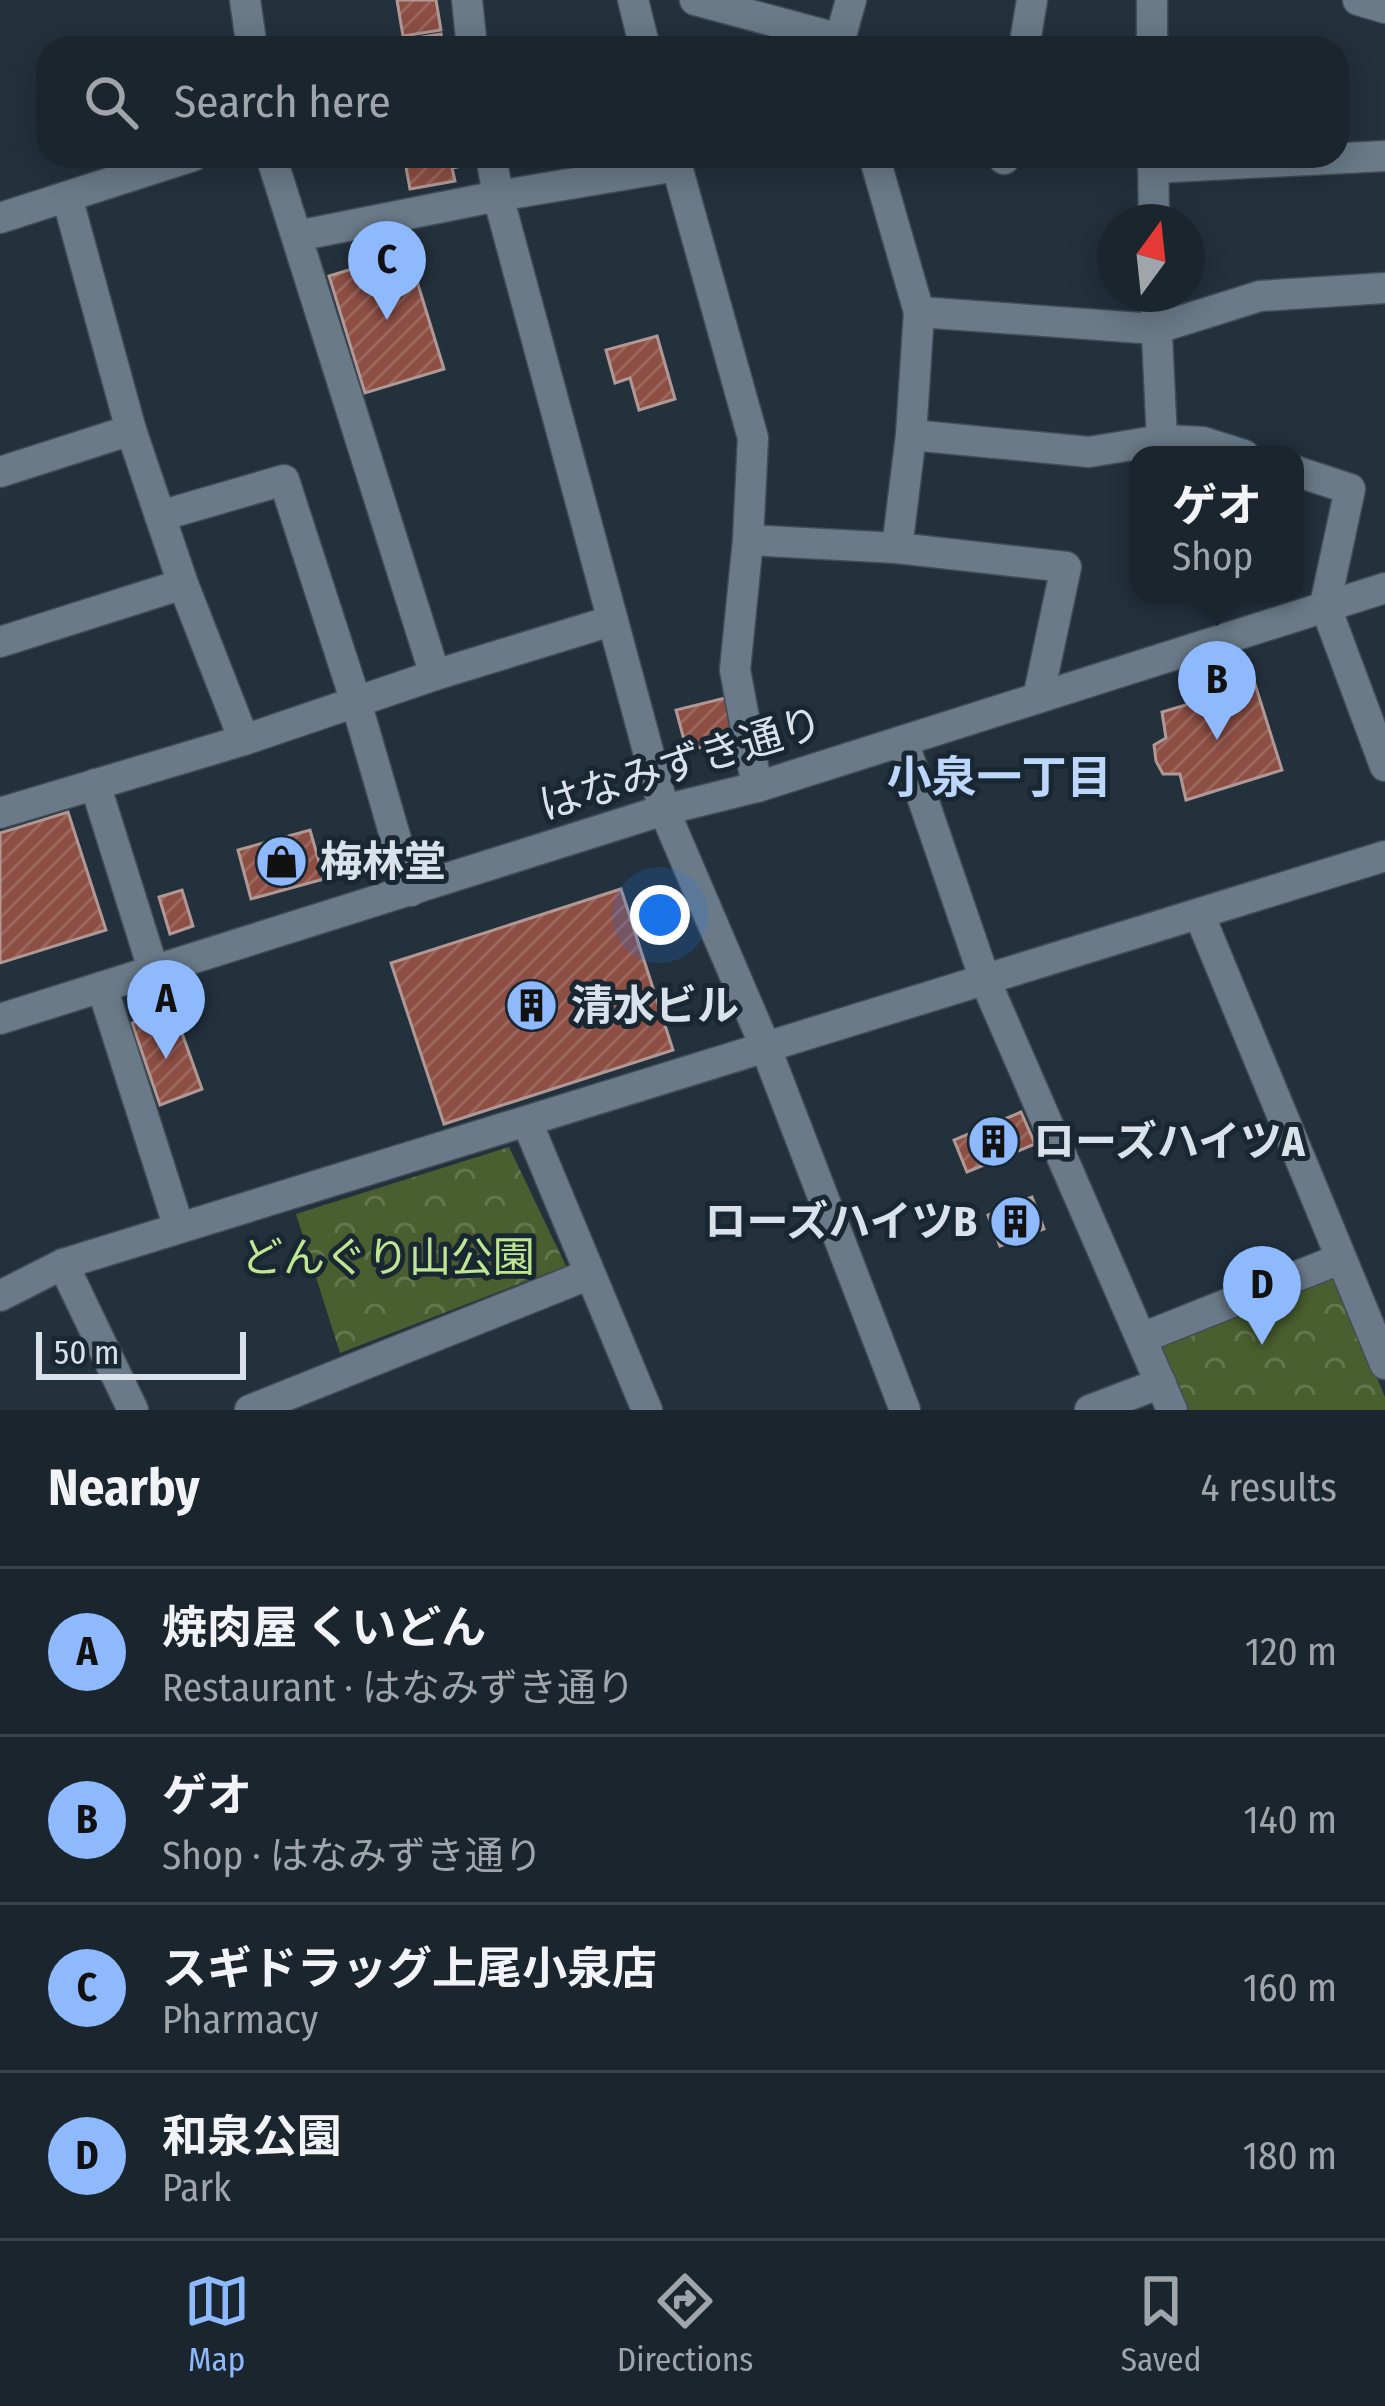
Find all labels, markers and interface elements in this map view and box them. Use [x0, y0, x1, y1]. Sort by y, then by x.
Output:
search box [36, 36, 1349, 168]
icon: search [78, 69, 144, 135]
text: Search here [174, 75, 391, 129]
north arrow [1097, 204, 1205, 312]
pin: C [348, 221, 426, 320]
popup [1130, 446, 1304, 602]
text: ゲオ [1172, 479, 1262, 533]
text: Shop [1172, 534, 1253, 580]
pin: B [1178, 641, 1256, 740]
street label: はなみずき通り [533, 697, 829, 831]
district label: 小泉一丁目 [886, 751, 1112, 805]
shop icon: 梅林堂 [253, 834, 309, 890]
place label: 梅林堂 [320, 837, 446, 887]
your location [630, 885, 690, 945]
pin: A [127, 960, 205, 1059]
building icon: 清水ビル [504, 978, 560, 1034]
place label: 清水ビル [571, 981, 739, 1031]
building icon: ローズハイツA [966, 1114, 1022, 1170]
place label: ローズハイツA [1033, 1117, 1306, 1167]
building icon: ローズハイツB [988, 1194, 1044, 1250]
place label: ローズハイツB [704, 1197, 977, 1247]
park label: どんぐり山公園 [241, 1233, 535, 1283]
pin: D [1223, 1246, 1301, 1345]
scale bar [36, 1326, 246, 1379]
text: 50 m [54, 1333, 119, 1373]
text: Nearby [48, 1457, 200, 1519]
text: 4 results [1200, 1465, 1337, 1511]
text: 焼肉屋 くいどん [162, 1601, 486, 1655]
text: A [76, 1629, 98, 1675]
text: 120 m [1245, 1629, 1337, 1675]
text: Restaurant · はなみずき通り [162, 1665, 635, 1711]
text: ゲオ [162, 1769, 252, 1823]
text: B [76, 1797, 98, 1843]
text: 140 m [1243, 1797, 1337, 1843]
text: Shop · はなみずき通り [162, 1833, 543, 1879]
text: スギドラッグ上尾小泉店 [162, 1942, 657, 1996]
text: C [77, 1965, 97, 2011]
text: 160 m [1243, 1965, 1337, 2011]
text: Pharmacy [162, 1997, 318, 2043]
text: 和泉公園 [162, 2110, 342, 2164]
text: D [75, 2133, 99, 2179]
text: 180 m [1243, 2133, 1337, 2179]
text: Park [162, 2165, 231, 2211]
tab: Map [184, 2268, 250, 2380]
tab: Directions [617, 2268, 753, 2380]
tab: Saved [1121, 2268, 1201, 2380]

